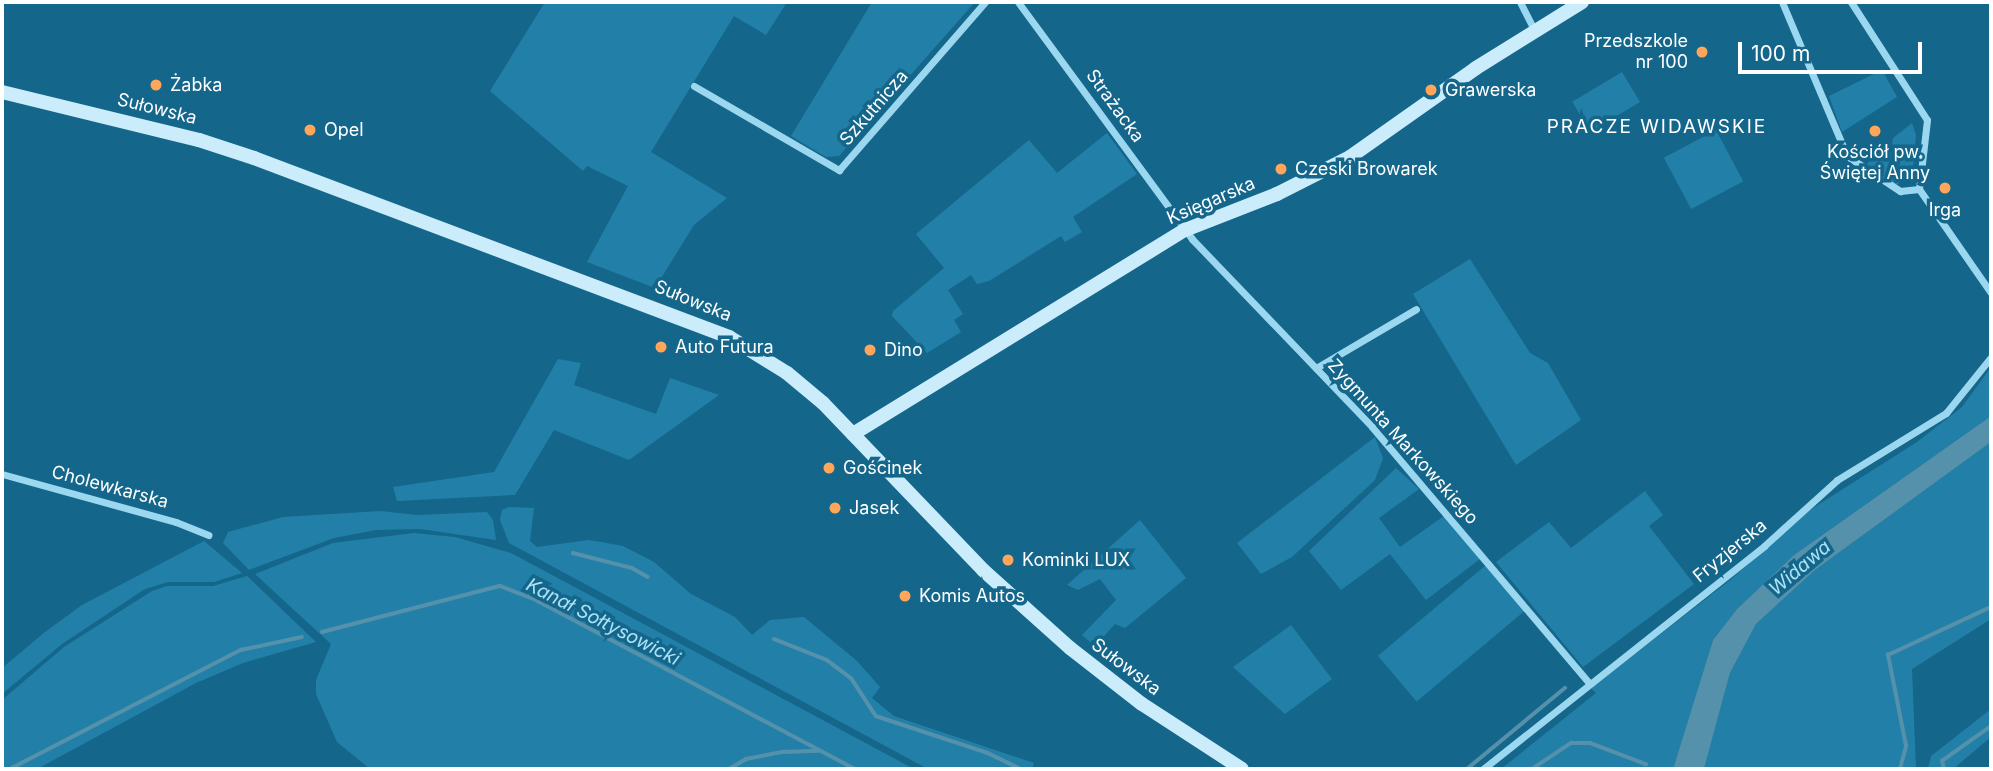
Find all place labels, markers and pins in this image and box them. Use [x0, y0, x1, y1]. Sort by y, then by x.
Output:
place label: Przedszkole nr 100 [1584, 31, 1688, 74]
marker: Przedszkole nr 100 [1694, 44, 1710, 60]
place label: Żabka [170, 74, 222, 96]
marker: Żabka [148, 77, 164, 93]
place label: Grawerska [1445, 79, 1536, 101]
marker: Grawerska [1423, 82, 1439, 98]
place label: Opel [324, 119, 364, 141]
marker: Opel [302, 122, 318, 138]
marker: Kościół pw. Świętej Anny [1867, 123, 1883, 139]
place label: Kościół pw. Świętej Anny [1820, 142, 1930, 184]
place label: Czeski Browarek [1295, 158, 1438, 180]
marker: Czeski Browarek [1273, 161, 1289, 177]
marker: Irga [1937, 180, 1953, 196]
place label: Irga [1929, 199, 1961, 221]
place label: Auto Futura [675, 336, 774, 358]
marker: Auto Futura [653, 339, 669, 355]
place label: Dino [884, 339, 923, 361]
marker: Dino [862, 342, 878, 358]
place label: Gościnek [843, 457, 922, 479]
marker: Gościnek [821, 460, 837, 476]
place label: Jasek [849, 497, 899, 519]
marker: Jasek [827, 500, 843, 516]
place label: Kominki LUX [1022, 549, 1130, 571]
marker: Kominki LUX [1000, 552, 1016, 568]
place label: Komis Autos [919, 585, 1025, 607]
marker: Komis Autos [897, 588, 913, 604]

